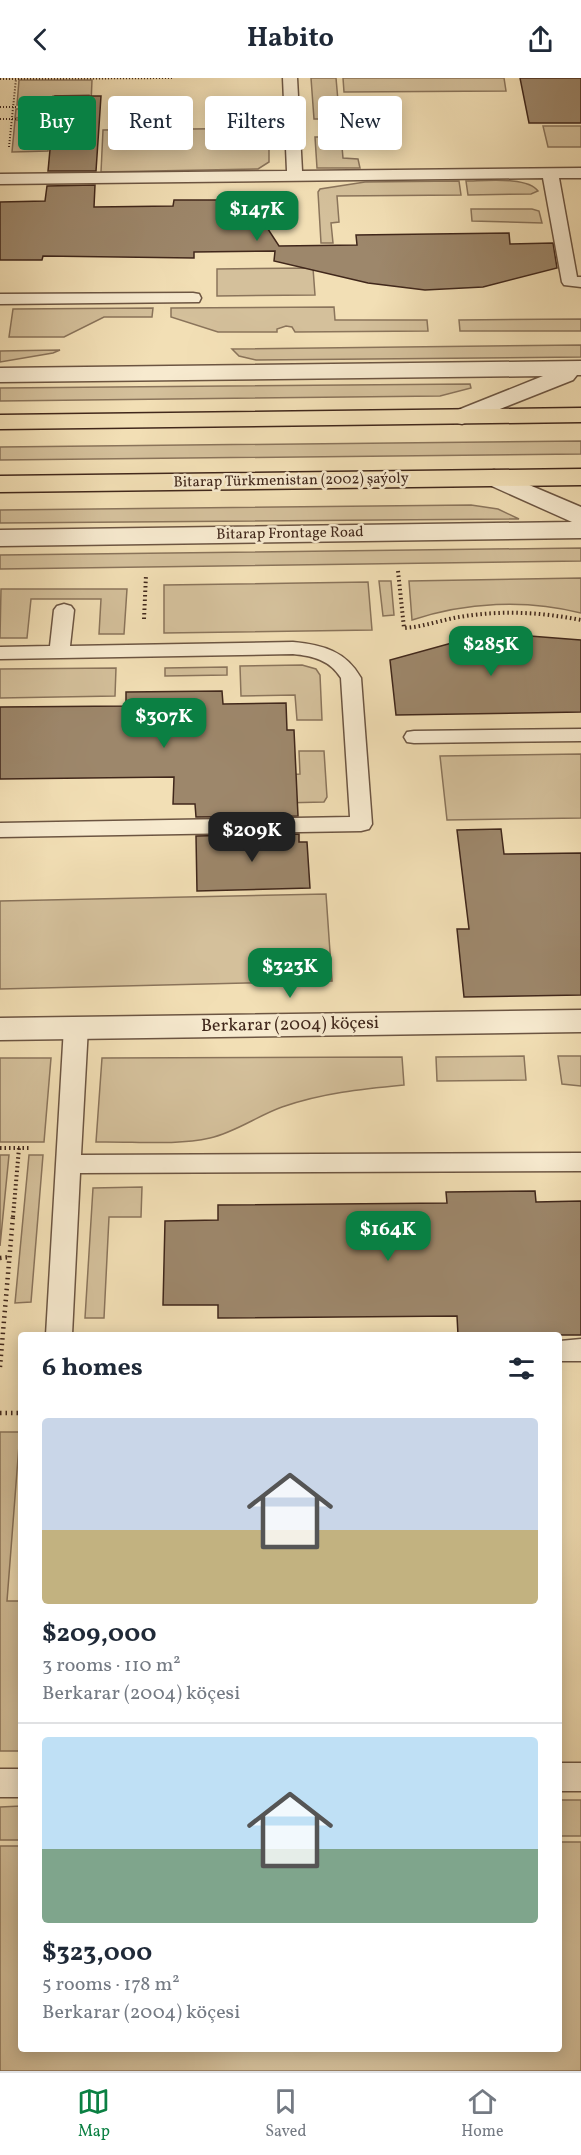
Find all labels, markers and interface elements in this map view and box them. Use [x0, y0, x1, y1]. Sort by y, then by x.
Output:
text: Habito [247, 20, 334, 58]
icon: back [24, 23, 57, 56]
icon: share [524, 23, 557, 56]
chip: Buy [18, 96, 96, 150]
chip: Rent [108, 96, 193, 150]
chip: Filters [205, 96, 306, 150]
chip: New [318, 96, 402, 150]
pin: $147K [215, 191, 299, 242]
text: $147K [229, 196, 285, 224]
street label: Bitarap Türkmenistan (2002) şaýoly [173, 468, 409, 494]
street label: Bitarap Frontage Road [216, 522, 364, 546]
pin: $285K [449, 626, 533, 677]
text: $285K [463, 631, 519, 659]
pin: $307K [122, 698, 206, 749]
text: $307K [135, 703, 193, 731]
pin: $209K [210, 812, 294, 863]
text: $209K [222, 817, 282, 845]
pin: $323K [248, 948, 332, 999]
text: $323K [262, 953, 318, 981]
street label: Berkarar (2004) köçesi [201, 1011, 379, 1039]
pin: $164K [346, 1211, 430, 1262]
text: $164K [360, 1216, 416, 1244]
text: 6 homes [42, 1350, 143, 1386]
icon: filters [505, 1352, 538, 1385]
icon: home [236, 1457, 344, 1565]
text: $209,000 [42, 1616, 156, 1652]
text: 3 rooms · 110 m² [42, 1652, 181, 1680]
text: Berkarar (2004) köçesi [42, 1680, 240, 1708]
icon: home [236, 1776, 344, 1884]
text: $323,000 [42, 1935, 152, 1971]
text: 5 rooms · 178 m² [42, 1971, 180, 1999]
text: Berkarar (2004) köçesi [42, 1999, 240, 2027]
tab: Map [77, 2085, 110, 2143]
tab: Saved [265, 2085, 306, 2143]
tab: Home [461, 2085, 504, 2143]

